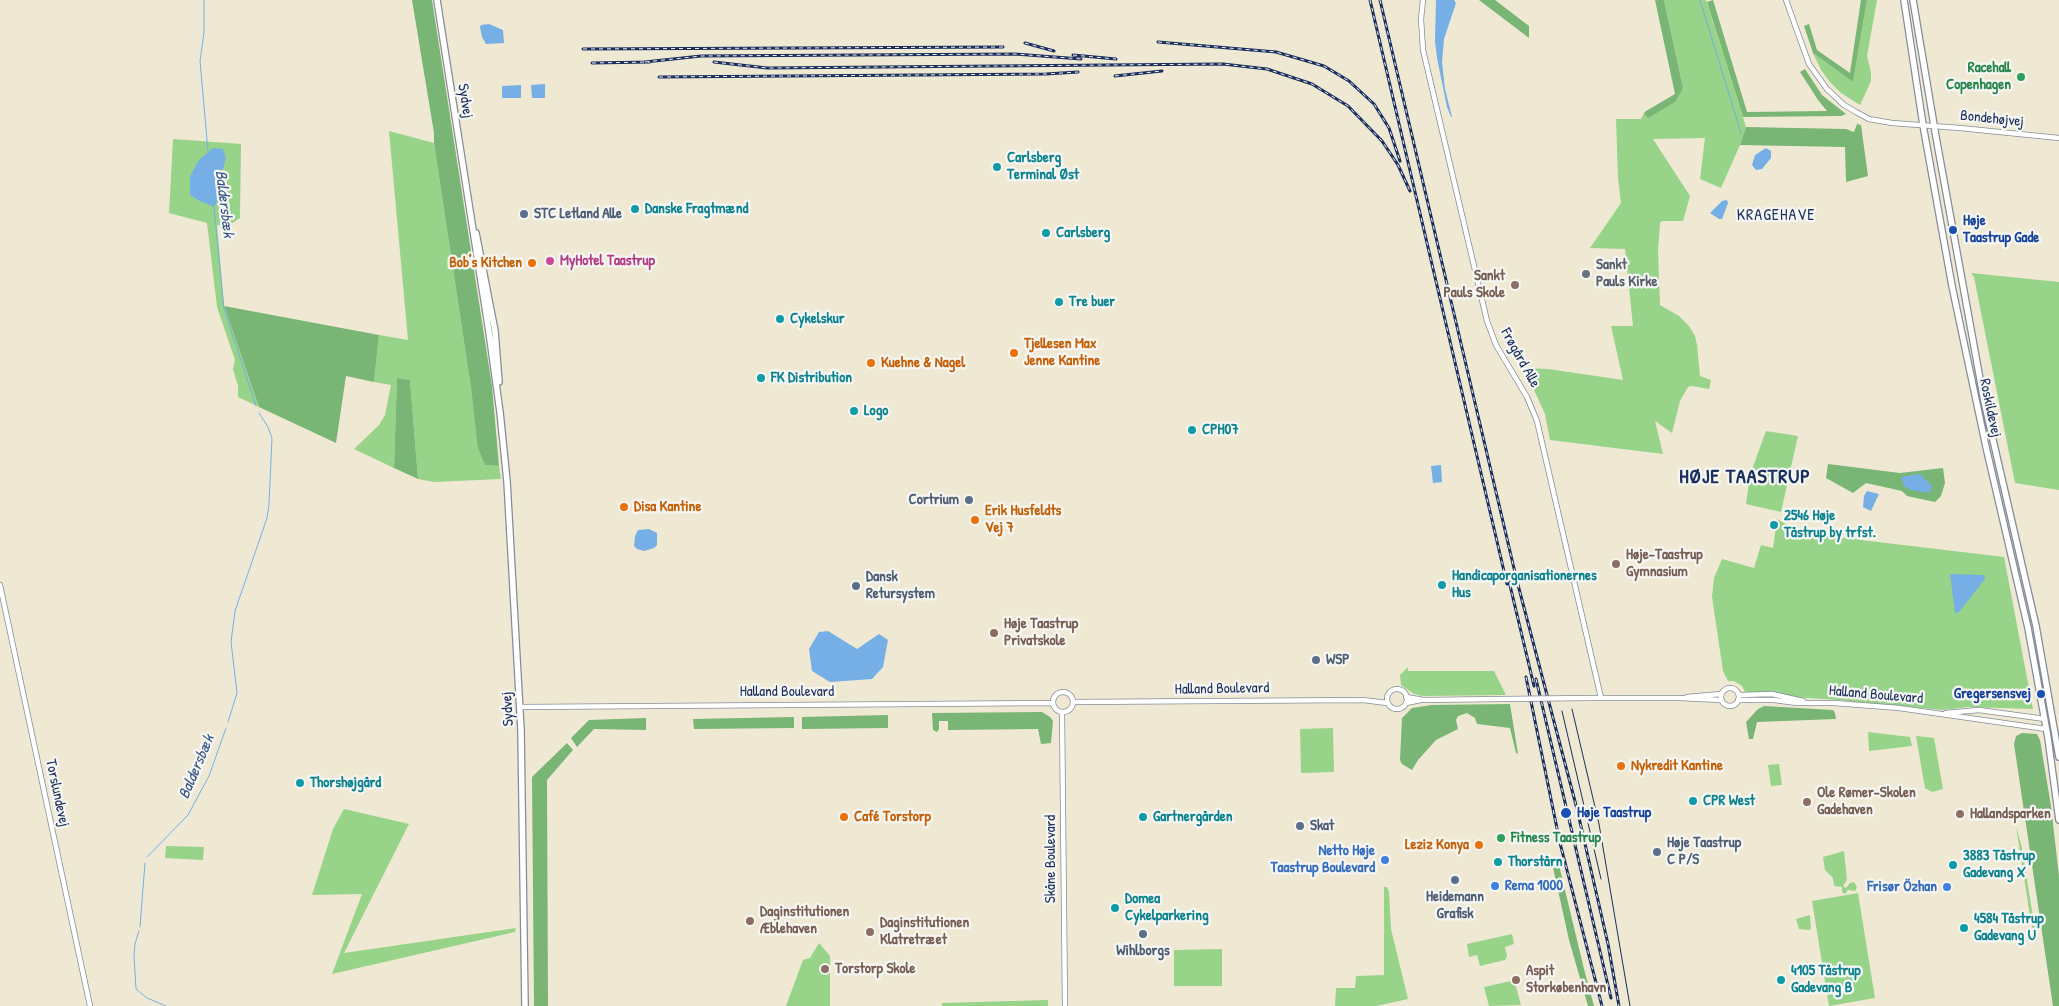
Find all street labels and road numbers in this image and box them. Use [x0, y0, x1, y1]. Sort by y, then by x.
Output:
street label: Sydvej [453, 83, 477, 119]
street label: Bondehøjvej [1959, 107, 2025, 131]
street label: Frøgård Alle [1496, 325, 1544, 391]
street label: Roskildevej [1975, 377, 2005, 439]
street label: Halland Boulevard [1175, 679, 1269, 699]
street label: Halland Boulevard [1828, 682, 1924, 708]
street label: Halland Boulevard [740, 683, 834, 701]
street label: Sydvej [498, 691, 518, 727]
street label: Torslundevej [41, 758, 73, 828]
street label: Skåne Boulevard [1042, 815, 1060, 903]

